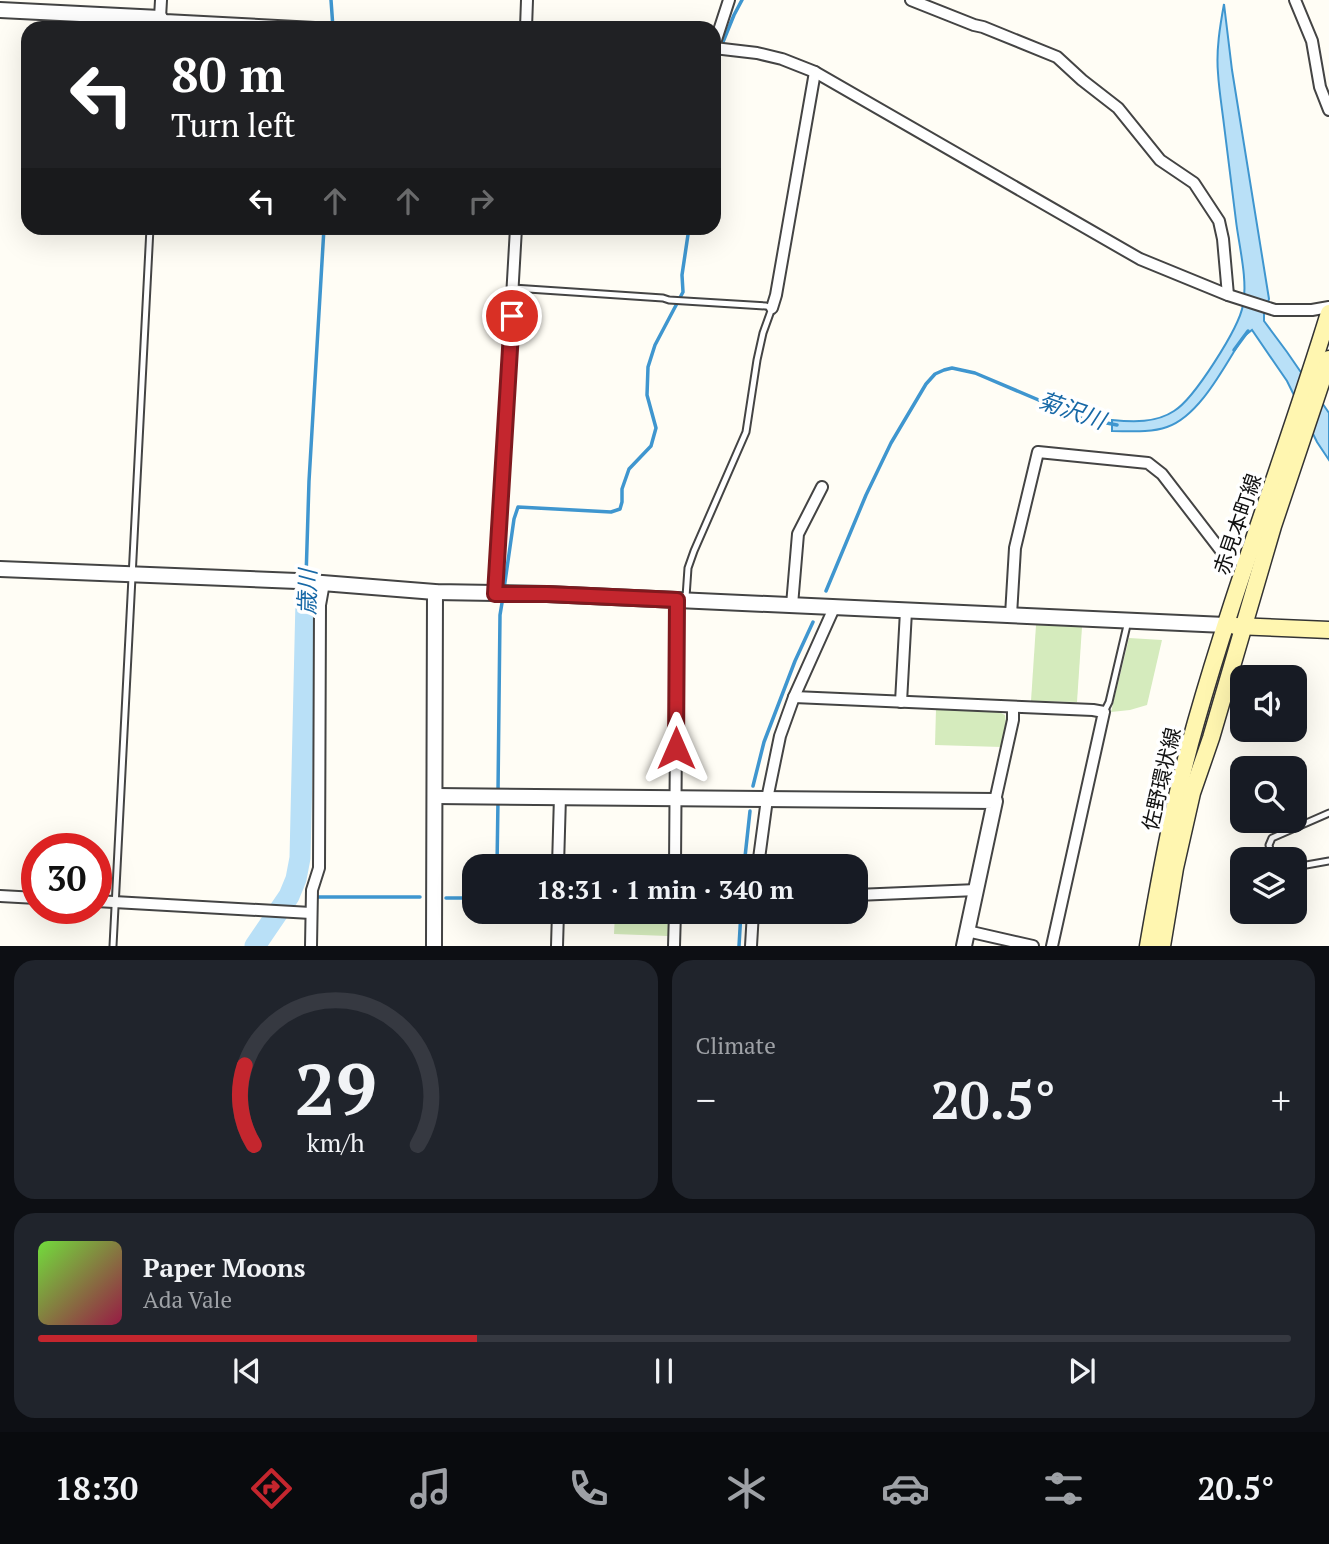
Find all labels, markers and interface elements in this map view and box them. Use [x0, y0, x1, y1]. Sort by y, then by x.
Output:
text: 80 m [171, 41, 285, 106]
icon: left [56, 49, 147, 140]
text: Turn left [171, 104, 295, 146]
icon: left [243, 182, 281, 220]
icon: ahead [316, 182, 354, 220]
icon: ahead [389, 182, 427, 220]
icon: right [462, 182, 500, 220]
pin [482, 286, 542, 346]
icon: arrive [493, 297, 531, 335]
water label: 菊沢川 [1034, 384, 1113, 437]
street label: 赤見本町線 [1207, 470, 1267, 578]
water label: 歳川 [291, 566, 323, 615]
map controls [1230, 665, 1307, 924]
button: sound [1230, 665, 1307, 742]
position arrow [639, 711, 713, 785]
street label: 佐野環状線 [1136, 725, 1186, 833]
button: search [1230, 756, 1307, 833]
speed limit sign: 30 [21, 833, 112, 924]
button: layers [1230, 847, 1307, 924]
text: 18:31 · 1 min · 340 m [536, 872, 794, 906]
text: Climate [696, 1030, 776, 1061]
text: 29 [295, 1040, 377, 1137]
text: 20.5° [931, 1065, 1056, 1134]
text: − [696, 1075, 716, 1125]
text: + [1271, 1075, 1291, 1125]
text: km/h [307, 1126, 365, 1159]
text: Paper Moons [143, 1250, 306, 1284]
text: Ada Vale [143, 1284, 232, 1315]
icon: previous [228, 1352, 266, 1390]
icon: pause [645, 1352, 683, 1390]
icon: next [1063, 1352, 1101, 1390]
icon: directions [247, 1464, 296, 1513]
icon: music [406, 1464, 455, 1513]
icon: phone [564, 1464, 613, 1513]
icon: climate [722, 1464, 771, 1513]
icon: car [881, 1464, 930, 1513]
icon: filters [1039, 1464, 1088, 1513]
text: 18:30 [55, 1467, 138, 1509]
text: 20.5° [1197, 1467, 1274, 1509]

